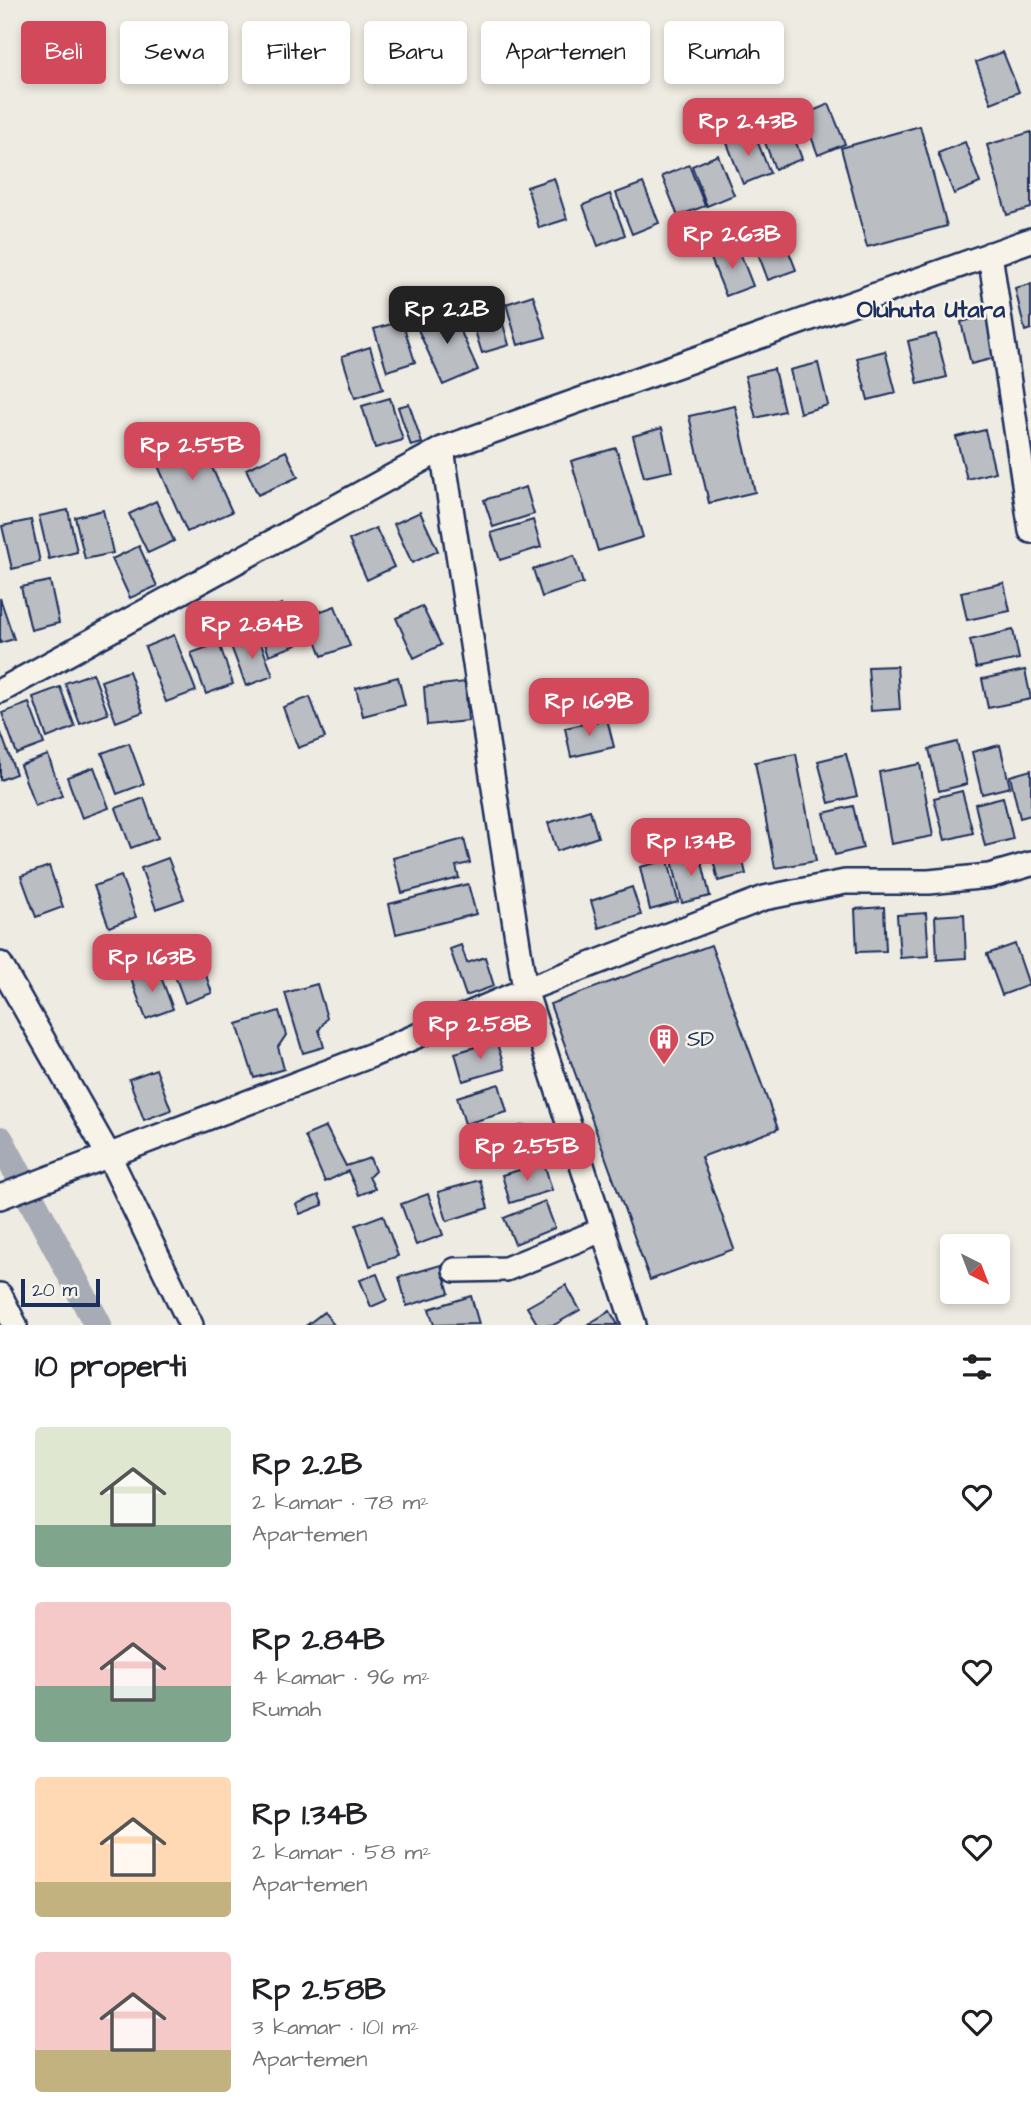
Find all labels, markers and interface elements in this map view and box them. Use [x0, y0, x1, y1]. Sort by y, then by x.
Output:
chip: Beli [21, 21, 106, 84]
chip: Sewa [120, 21, 228, 84]
chip: Filter [242, 21, 350, 84]
chip: Baru [364, 21, 467, 84]
chip: Apartemen [481, 21, 650, 84]
chip: Rumah [664, 21, 784, 84]
pin: Rp 2.43B [676, 99, 820, 158]
text: Rp 2.43B [699, 105, 797, 137]
pin: Rp 2.63B [660, 212, 804, 271]
text: Rp 2.63B [683, 218, 781, 250]
pin: Rp 2.2B [382, 286, 512, 346]
text: Rp 2.2B [405, 293, 489, 325]
district label: Oluhuta Utara [857, 293, 1006, 327]
pin: Rp 2.55B [120, 422, 264, 482]
text: Rp 2.55B [140, 429, 244, 461]
pin: Rp 2.84B [180, 602, 324, 661]
text: Rp 2.84B [201, 608, 303, 640]
pin: Rp 1.69B [517, 678, 661, 738]
text: Rp 1.69B [545, 685, 633, 717]
pin: Rp 1.34B [619, 818, 763, 878]
text: Rp 1.34B [647, 825, 735, 857]
pin: Rp 1.63B [80, 934, 224, 994]
text: Rp 1.63B [108, 941, 196, 973]
pin: Rp 2.58B [408, 1002, 552, 1061]
text: Rp 2.58B [429, 1008, 531, 1040]
building icon: SD [647, 1022, 681, 1066]
place label: SD [687, 1025, 714, 1054]
pin: Rp 2.55B [455, 1124, 599, 1183]
text: Rp 2.55B [475, 1130, 579, 1162]
north arrow [940, 1234, 1010, 1304]
map controls [940, 1234, 1010, 1304]
scale bar [21, 1276, 100, 1308]
text: 20 m [32, 1277, 77, 1304]
text: 10 properti [35, 1346, 186, 1388]
icon: filters [958, 1348, 996, 1386]
text: Rp 2.2B [252, 1444, 362, 1486]
icon: home [91, 1455, 175, 1539]
icon: heart [958, 1478, 996, 1516]
text: 2 kamar · 78 m² [252, 1486, 429, 1518]
text: Apartemen [252, 1518, 368, 1550]
text: Rp 2.84B [252, 1619, 385, 1661]
icon: home [91, 1630, 175, 1714]
icon: heart [958, 1653, 996, 1691]
text: 4 kamar · 96 m² [252, 1661, 430, 1693]
text: Rumah [252, 1693, 321, 1725]
text: Rp 1.34B [252, 1794, 367, 1836]
icon: home [91, 1805, 175, 1889]
icon: heart [958, 1828, 996, 1866]
text: 2 kamar · 58 m² [252, 1836, 431, 1868]
text: Apartemen [252, 1868, 368, 1900]
text: Rp 2.58B [252, 1969, 386, 2011]
icon: home [91, 1980, 175, 2064]
icon: heart [958, 2003, 996, 2041]
text: 3 kamar · 101 m² [252, 2011, 419, 2043]
text: Apartemen [252, 2043, 368, 2075]

